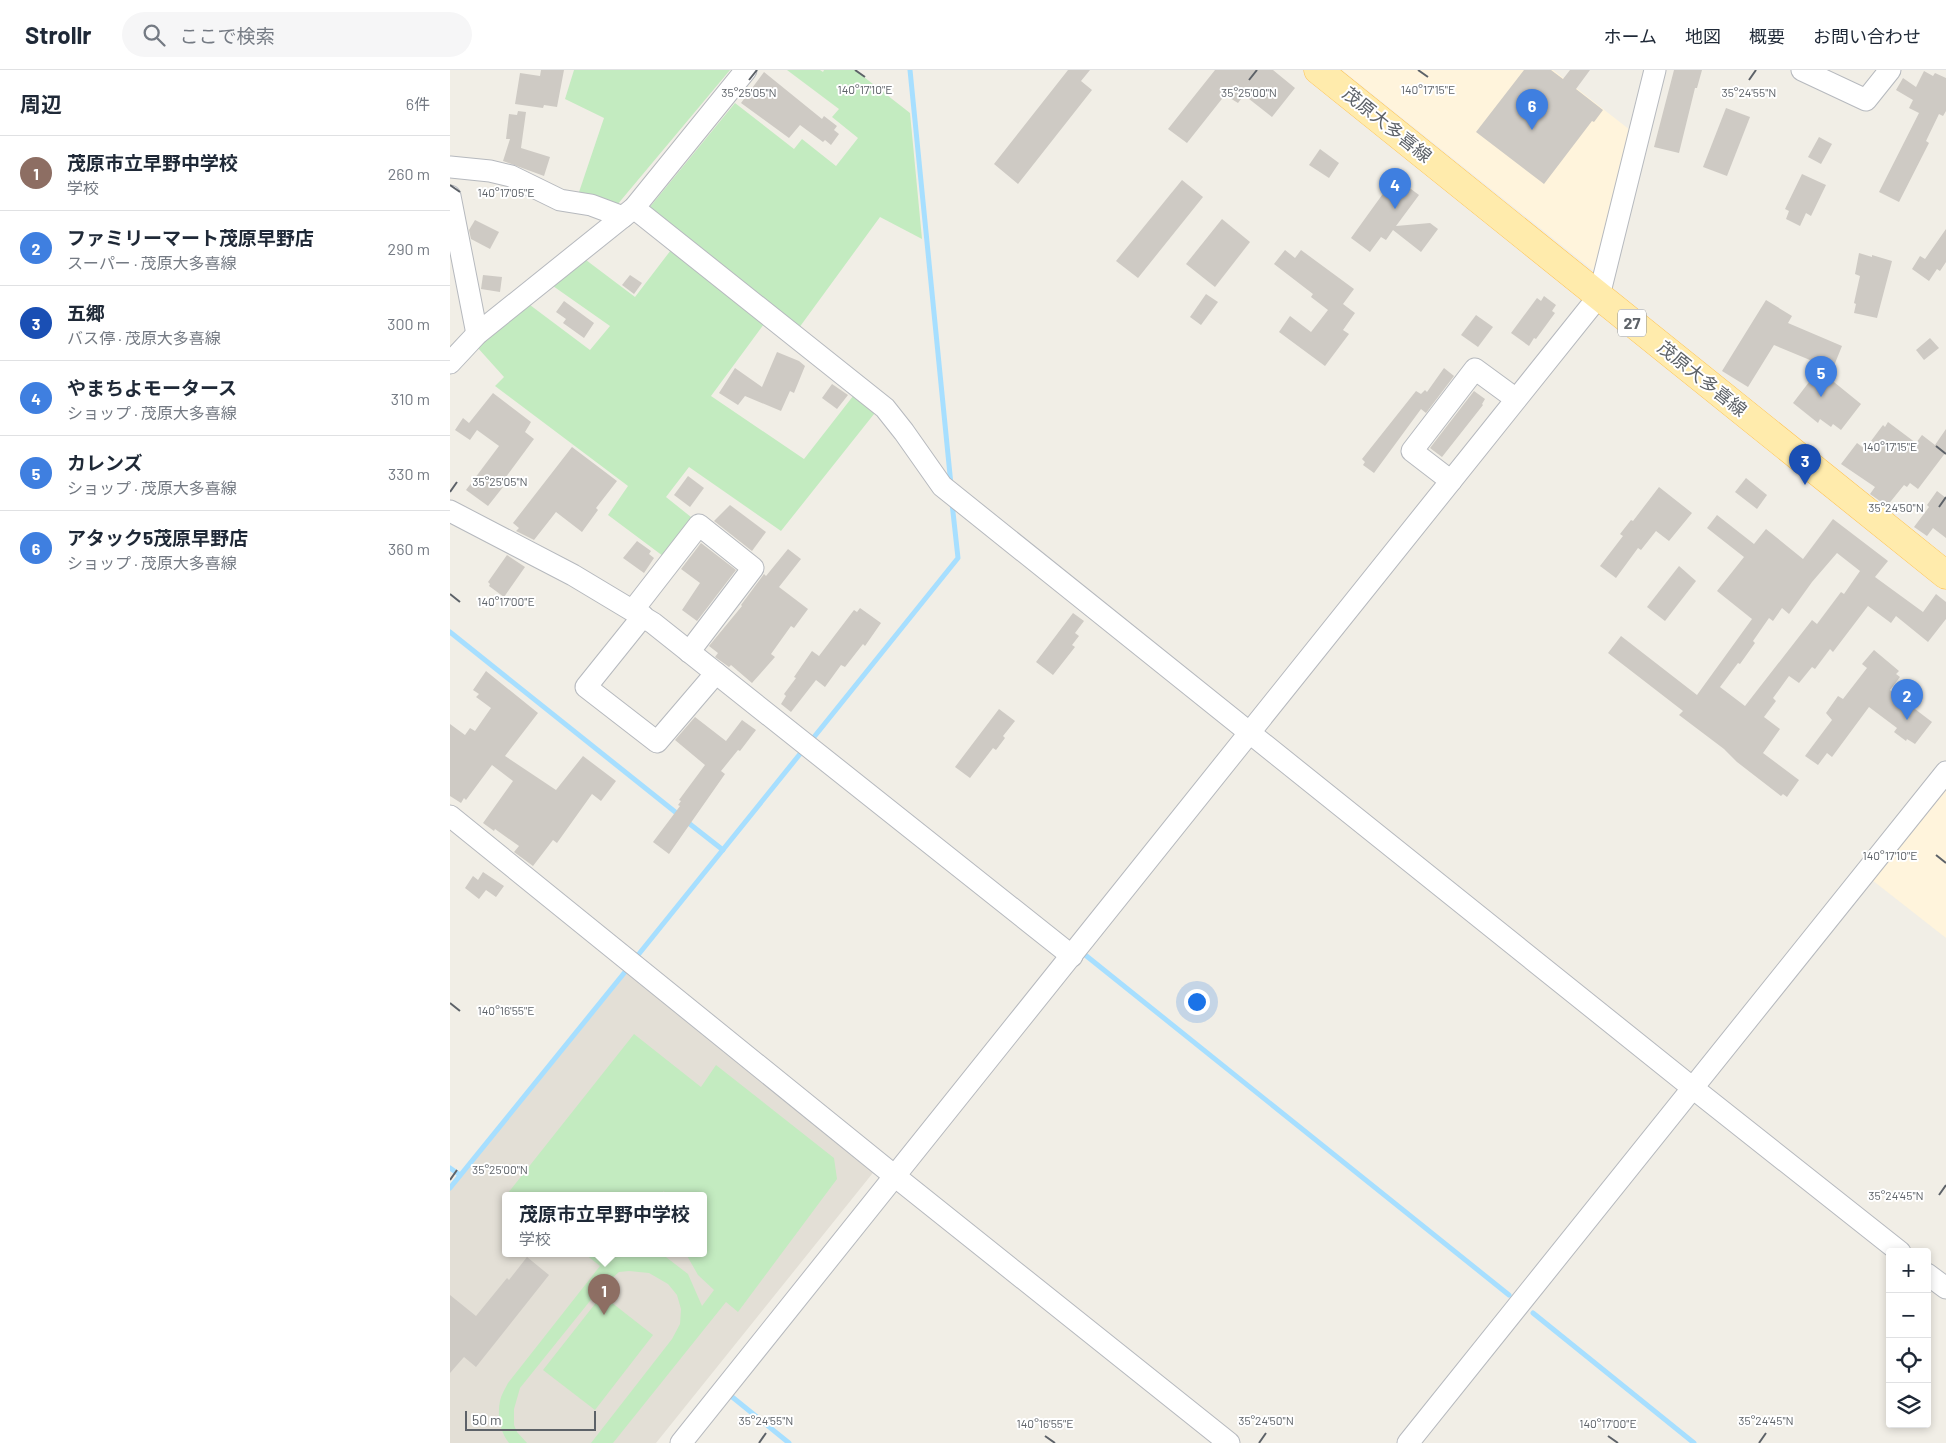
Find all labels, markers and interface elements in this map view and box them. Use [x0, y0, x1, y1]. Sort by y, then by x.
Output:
search box [122, 12, 472, 57]
text: Strollr [25, 20, 92, 49]
icon: search [140, 21, 168, 49]
text: ここで検索 [180, 24, 275, 47]
text: ホーム [1604, 25, 1657, 47]
text: 地図 [1685, 25, 1721, 47]
text: 概要 [1749, 25, 1785, 47]
text: お問い合わせ [1813, 25, 1921, 47]
text: 140°17'10"E [837, 82, 893, 96]
street label: 茂原大多喜線 [1339, 82, 1437, 167]
text: 140°17'15"E [1401, 82, 1455, 96]
text: 35°25'05"N [721, 85, 777, 99]
text: 35°25'00"N [1221, 85, 1277, 99]
text: 35°24'55"N [1722, 85, 1776, 99]
pin: 6 [1516, 89, 1548, 130]
text: 周辺 [20, 91, 62, 116]
text: 6件 [406, 94, 430, 113]
text: 茂原市立早野中学校 [67, 151, 238, 174]
text: 1 [33, 164, 39, 183]
text: 260 m [388, 164, 430, 183]
pin: 4 [1379, 168, 1411, 209]
text: 学校 [67, 178, 99, 197]
text: 140°17'05"E [478, 185, 535, 199]
text: ファミリーマート茂原早野店 [67, 226, 314, 249]
text: 2 [32, 239, 40, 258]
text: 290 m [388, 239, 430, 258]
text: スーパー · 茂原大多喜線 [67, 253, 237, 272]
text: 五郷 [67, 301, 105, 324]
road number: 27 [1618, 310, 1646, 336]
text: 3 [32, 314, 40, 333]
text: 300 m [387, 314, 430, 333]
text: バス停 · 茂原大多喜線 [67, 328, 221, 347]
street label: 茂原大多喜線 [1654, 336, 1752, 421]
pin: 5 [1805, 356, 1837, 397]
text: やまちよモータース [67, 376, 237, 399]
text: 4 [31, 389, 41, 408]
text: 310 m [391, 389, 430, 408]
text: ショップ · 茂原大多喜線 [67, 403, 237, 422]
text: 140°17'15"E [1863, 439, 1917, 453]
pin: 3 [1789, 444, 1821, 485]
text: カレンズ [67, 451, 143, 474]
text: 5 [32, 464, 40, 483]
text: 330 m [388, 464, 430, 483]
text: 35°25'05"N [472, 474, 528, 488]
text: ショップ · 茂原大多喜線 [67, 478, 237, 497]
text: 35°24'50"N [1868, 500, 1924, 514]
text: アタック5茂原早野店 [67, 526, 248, 549]
text: 6 [32, 539, 40, 558]
text: 360 m [388, 539, 430, 558]
text: ショップ · 茂原大多喜線 [67, 553, 237, 572]
text: 140°17'00"E [477, 594, 535, 608]
pin: 2 [1891, 679, 1923, 720]
text: 140°17'10"E [1862, 848, 1918, 862]
your location [1184, 989, 1210, 1015]
text: 140°16'55"E [478, 1003, 534, 1017]
text: 35°25'00"N [472, 1162, 528, 1176]
text: 35°24'45"N [1868, 1188, 1924, 1202]
popup [502, 1192, 707, 1257]
text: 茂原市立早野中学校 [519, 1202, 690, 1225]
text: 学校 [519, 1229, 551, 1248]
map controls [1886, 1248, 1931, 1428]
button: + [1886, 1248, 1931, 1293]
pin: 1 [588, 1274, 620, 1315]
button: − [1886, 1293, 1931, 1338]
button: locate [1886, 1338, 1931, 1383]
button: layers [1886, 1383, 1931, 1428]
scale bar [465, 1408, 596, 1431]
text: 50 m [472, 1411, 501, 1428]
text: 35°24'55"N [739, 1413, 793, 1427]
text: 35°24'50"N [1238, 1413, 1294, 1427]
text: 35°24'45"N [1738, 1413, 1794, 1427]
text: 140°16'55"E [1017, 1416, 1073, 1430]
text: 140°17'00"E [1579, 1416, 1637, 1430]

